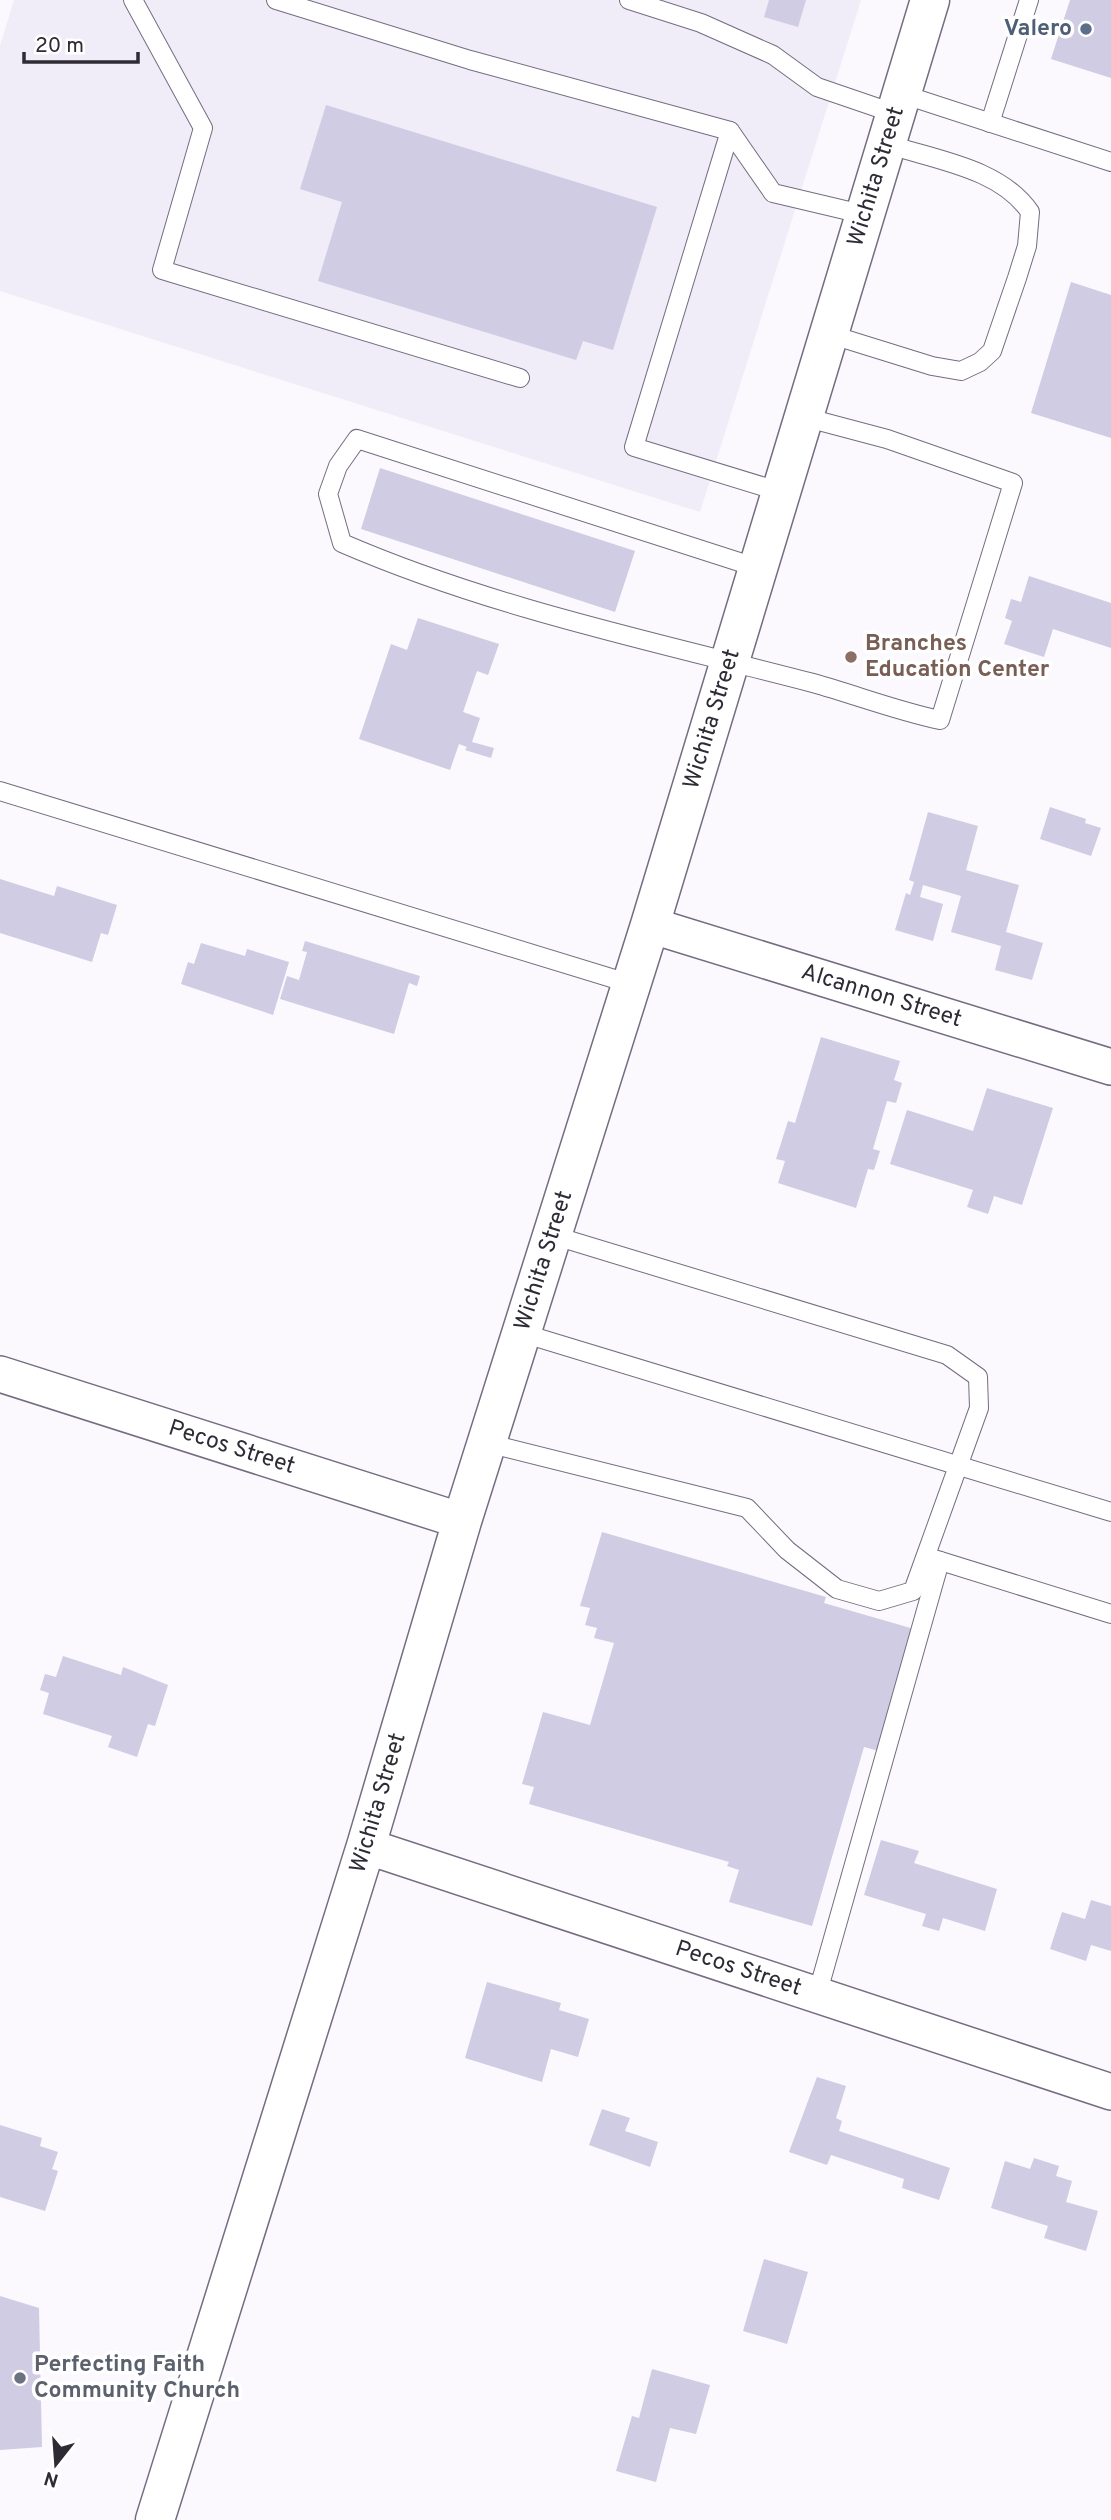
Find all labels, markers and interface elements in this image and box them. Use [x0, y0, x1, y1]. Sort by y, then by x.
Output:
place label: Valero [1004, 15, 1072, 44]
scale bar [24, 21, 138, 65]
marker: Valero [1078, 21, 1094, 37]
text: 20 m [35, 33, 84, 60]
street label: Wichita Street [842, 103, 911, 250]
place label: Branches Education Center [865, 630, 1050, 685]
street label: Wichita Street [677, 646, 747, 793]
marker: Branches Education Center [843, 649, 859, 665]
street label: Alcannon Street [798, 958, 965, 1035]
street label: Wichita Street [508, 1187, 580, 1334]
street label: Pecos Street [165, 1414, 298, 1481]
street label: Wichita Street [344, 1730, 413, 1877]
street label: Pecos Street [671, 1935, 805, 2003]
place label: Perfecting Faith Community Church [34, 2351, 240, 2406]
marker: Perfecting Faith Community Church [12, 2370, 28, 2386]
north arrow [21, 2429, 91, 2499]
text: N [42, 2465, 62, 2492]

